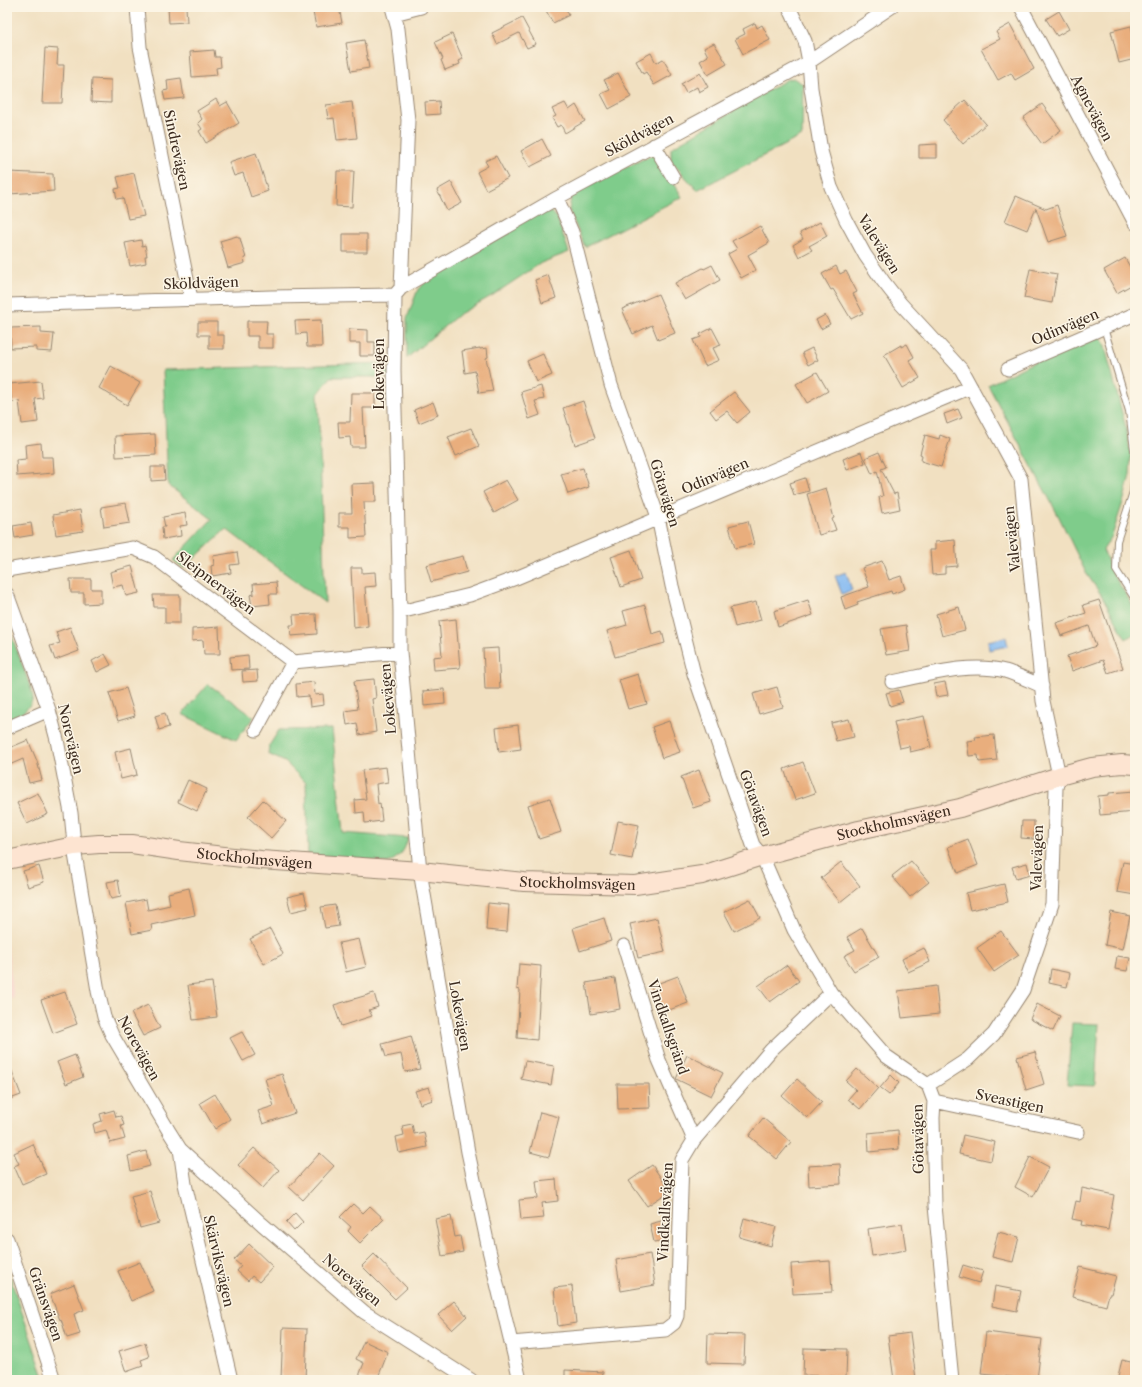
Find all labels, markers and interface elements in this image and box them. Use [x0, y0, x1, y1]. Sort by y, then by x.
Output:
street label: Agnevägen [1067, 71, 1117, 144]
street label: Sindrevägen [160, 108, 194, 192]
street label: Sköldvägen [601, 109, 677, 161]
street label: Valevägen [853, 210, 904, 277]
street label: Sköldvägen [163, 273, 239, 293]
street label: Odinvägen [1029, 305, 1102, 349]
street label: Lokevägen [370, 338, 388, 410]
street label: Odinvägen [679, 454, 752, 498]
street label: Götavägen [646, 457, 684, 529]
street label: Valevägen [1000, 505, 1025, 574]
street label: Sleipnervägen [173, 547, 259, 619]
street label: Lokevägen [376, 662, 400, 735]
street label: Norevägen [54, 702, 88, 776]
street label: Götavägen [736, 767, 777, 839]
street label: Stockholmsvägen [835, 801, 953, 845]
street label: Valevägen [1027, 824, 1047, 893]
street label: Stockholmsvägen [196, 844, 313, 873]
street label: Stockholmsvägen [518, 873, 636, 894]
street label: Vindkallsgränd [643, 976, 693, 1077]
street label: Lokevägen [445, 979, 475, 1053]
street label: Norevägen [114, 1012, 164, 1084]
street label: Sveastigen [974, 1085, 1046, 1117]
street label: Götavägen [908, 1103, 928, 1174]
street label: Vindkallsvägen [653, 1162, 677, 1263]
street label: Skärviksvägen [200, 1213, 238, 1309]
street label: Norevägen [319, 1250, 385, 1310]
street label: Gränsvägen [25, 1264, 67, 1344]

